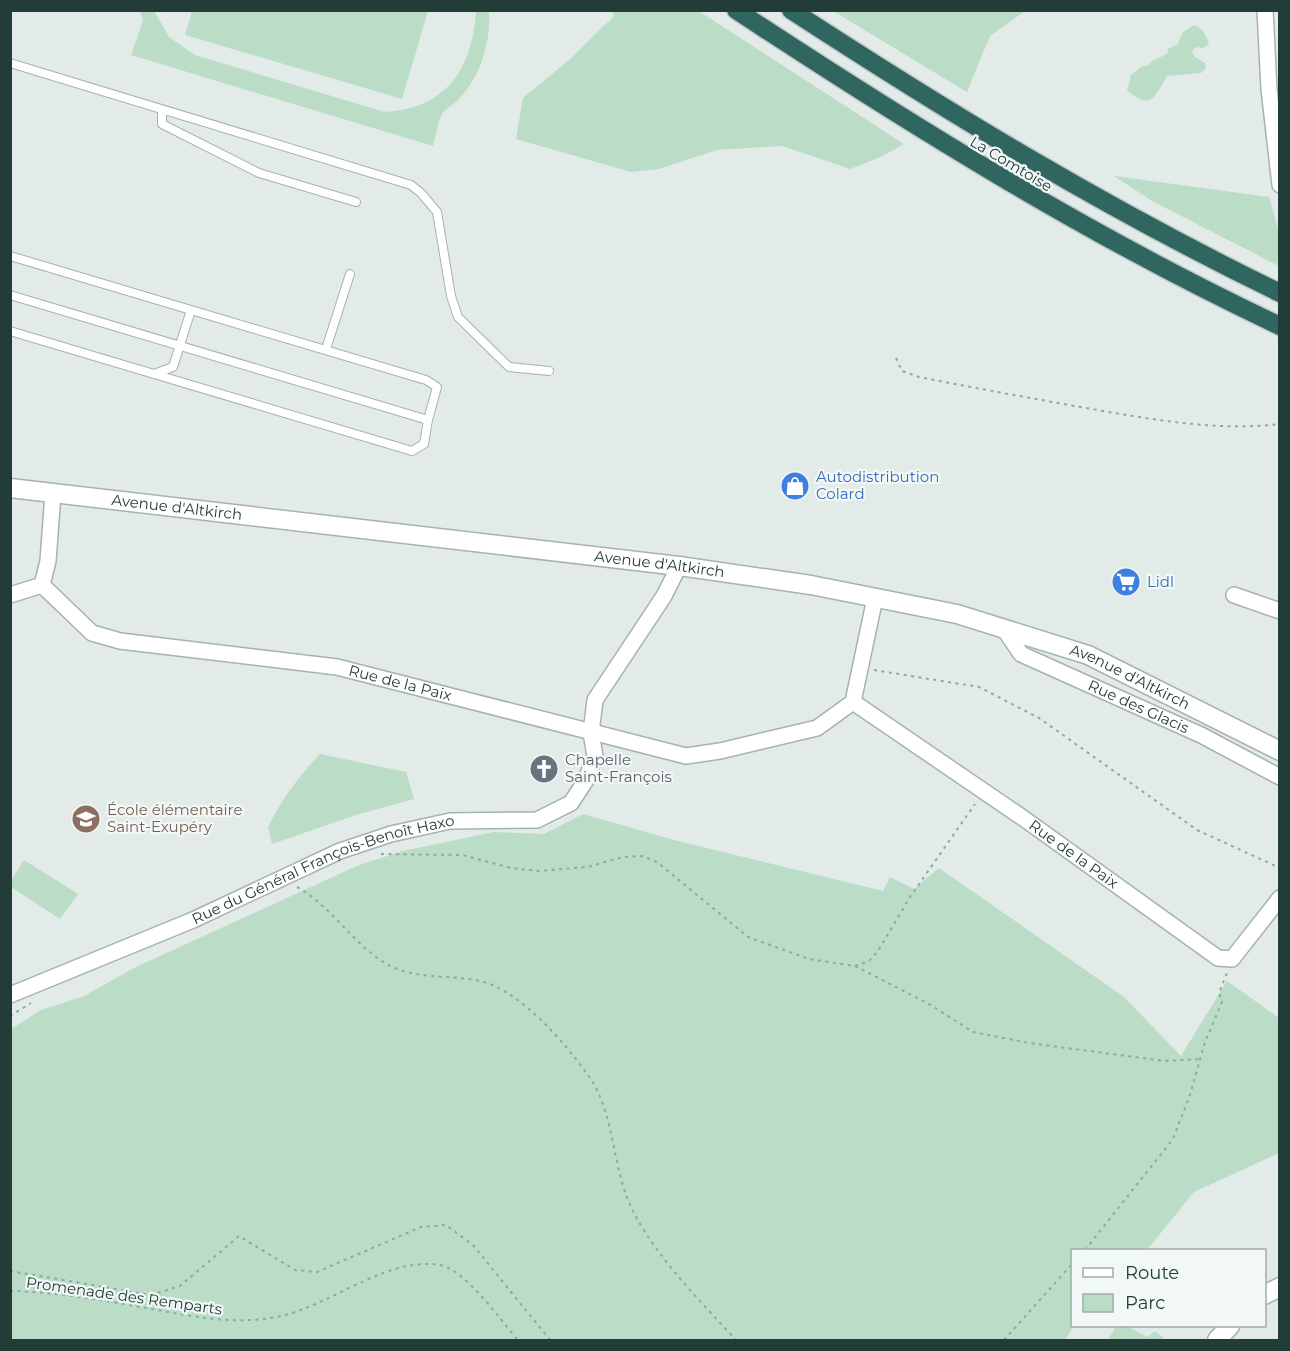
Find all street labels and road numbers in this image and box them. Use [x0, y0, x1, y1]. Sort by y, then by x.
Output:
street label: La Comtoise [967, 132, 1056, 196]
street label: Avenue d'Altkirch [111, 490, 243, 524]
street label: Avenue d'Altkirch [593, 546, 726, 581]
street label: Avenue d'Altkirch [1068, 640, 1193, 713]
street label: Rue de la Paix [347, 660, 454, 705]
street label: Rue des Glacis [1085, 675, 1192, 737]
street label: Rue du Général François-Benoît Haxo [189, 810, 456, 928]
street label: Rue de la Paix [1025, 815, 1122, 892]
street label: Promenade des Remparts [25, 1272, 223, 1319]

